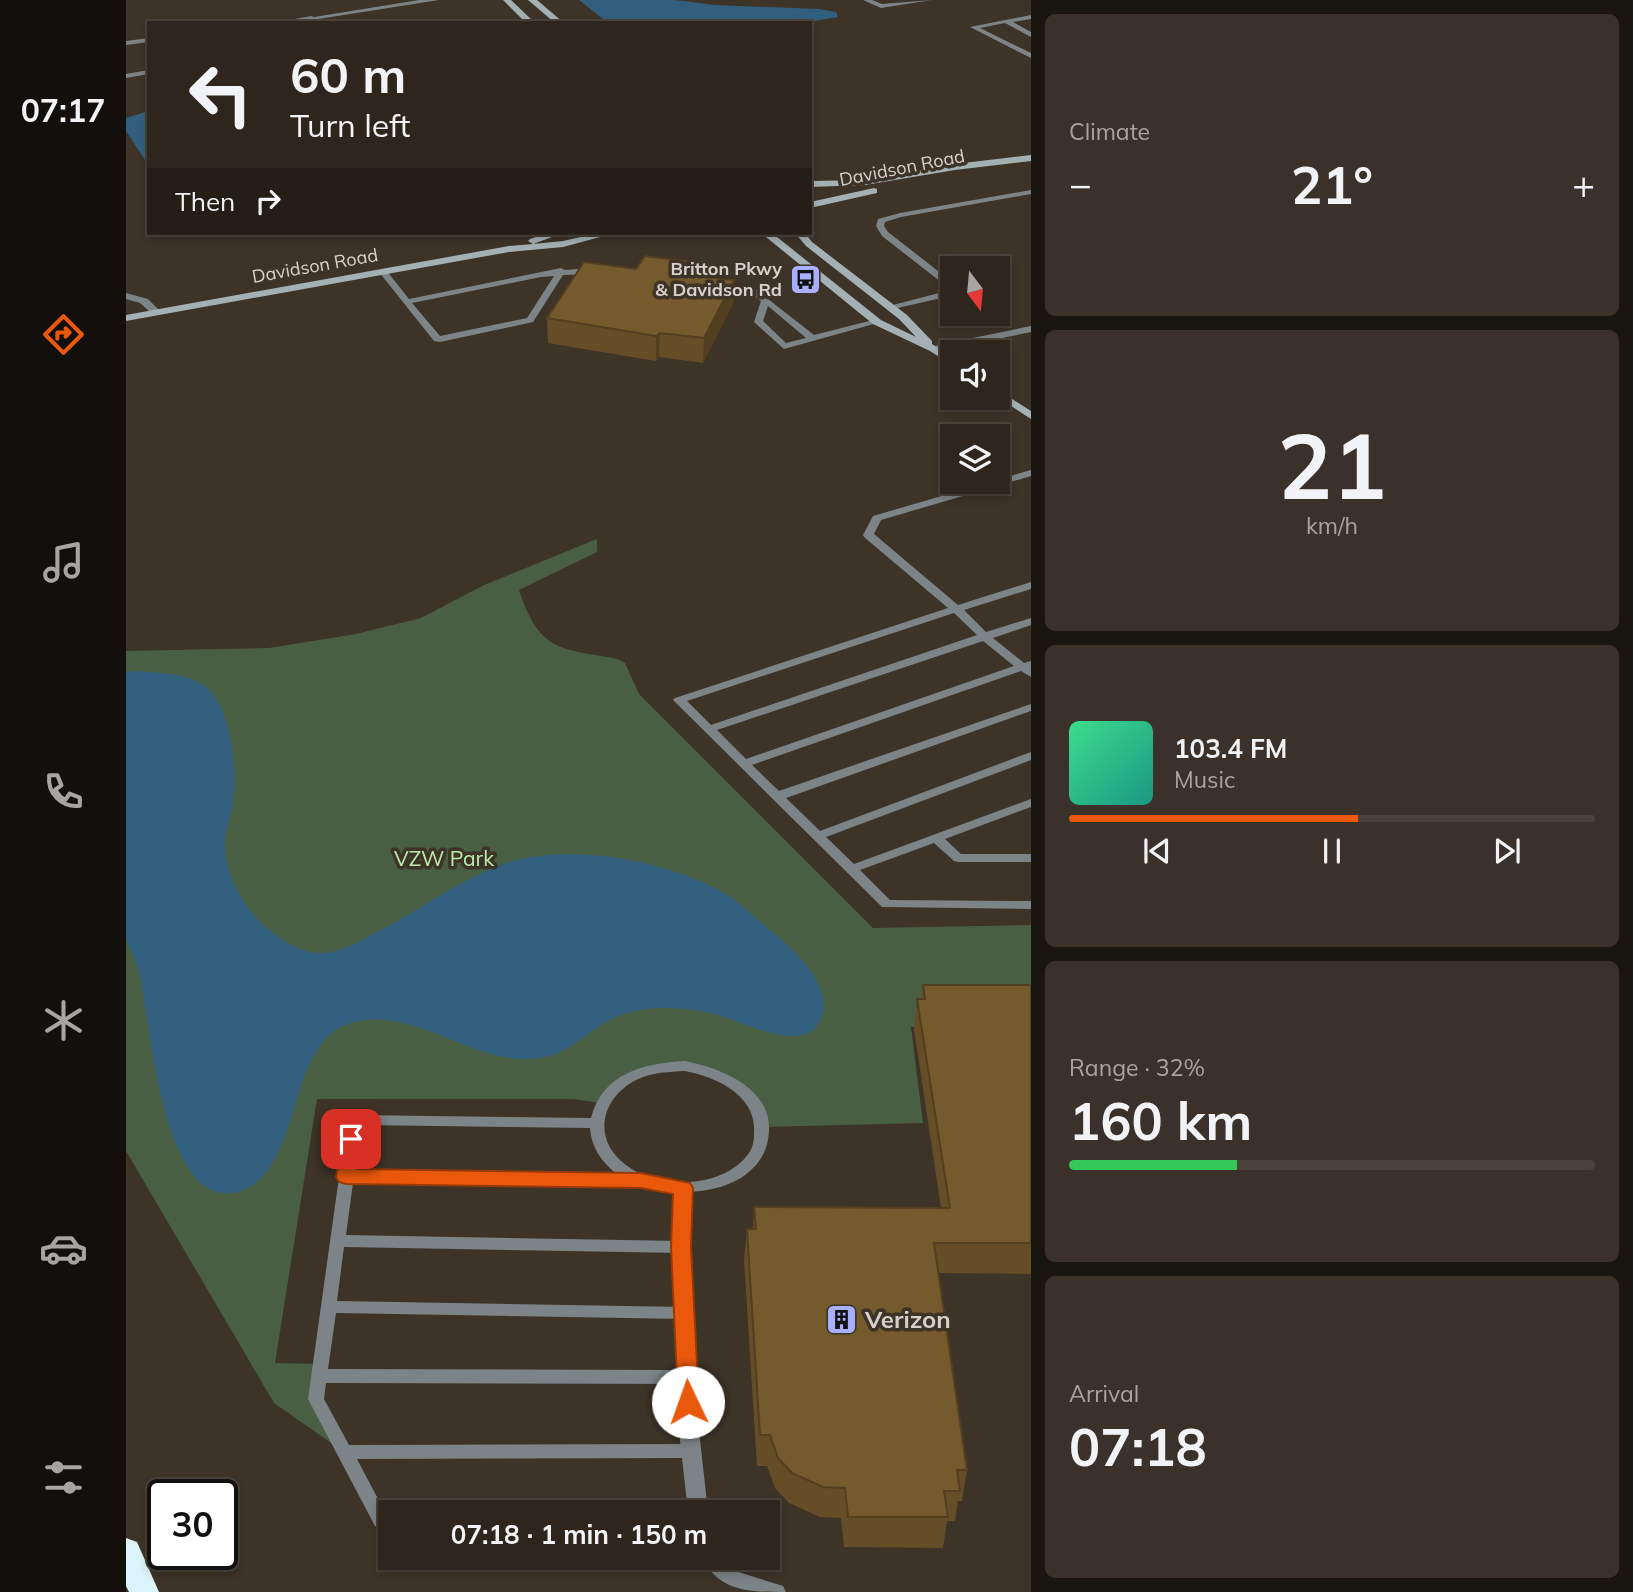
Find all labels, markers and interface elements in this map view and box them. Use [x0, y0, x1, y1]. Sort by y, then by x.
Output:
text: 60 m [290, 44, 406, 105]
icon: left [175, 49, 266, 140]
text: 07:17 [21, 90, 105, 130]
text: Turn left [290, 105, 410, 145]
text: Climate [1069, 117, 1150, 146]
street label: Davidson Road [837, 144, 967, 191]
text: 21° [1291, 152, 1373, 217]
text: − [1069, 160, 1092, 208]
text: + [1572, 160, 1595, 208]
icon: right [249, 182, 287, 220]
text: Then [175, 185, 235, 218]
street label: Davidson Road [250, 243, 380, 288]
north arrow [940, 256, 1010, 326]
map controls [940, 256, 1010, 494]
place label: Britton Pkwy & Davidson Rd [655, 257, 782, 301]
bus stop icon: Britton Pkwy & Davidson Rd [788, 262, 822, 296]
icon: directions [39, 310, 88, 359]
button: sound [940, 340, 1010, 410]
text: 21 [1277, 408, 1387, 522]
button: layers [940, 424, 1010, 494]
text: km/h [1306, 511, 1358, 540]
icon: music [39, 538, 88, 587]
text: 103.4 FM [1174, 732, 1287, 765]
text: Music [1174, 765, 1235, 794]
icon: phone [39, 767, 88, 816]
icon: previous [1138, 832, 1176, 870]
icon: pause [1313, 832, 1351, 870]
icon: next [1488, 832, 1526, 870]
park label: VZW Park [394, 845, 494, 871]
icon: climate [39, 996, 88, 1045]
text: Range · 32% [1069, 1053, 1205, 1082]
text: 160 km [1069, 1088, 1252, 1153]
pin [321, 1109, 381, 1169]
icon: arrive [332, 1120, 370, 1158]
icon: car [39, 1224, 88, 1273]
building icon: Verizon [825, 1303, 859, 1337]
place label: Verizon [864, 1304, 951, 1334]
position arrow [651, 1365, 725, 1439]
text: Arrival [1069, 1379, 1139, 1408]
text: 07:18 [1069, 1414, 1207, 1479]
icon: filters [39, 1453, 88, 1502]
speed limit sign: 30 [147, 1479, 238, 1570]
text: 07:18 · 1 min · 150 m [451, 1518, 707, 1551]

